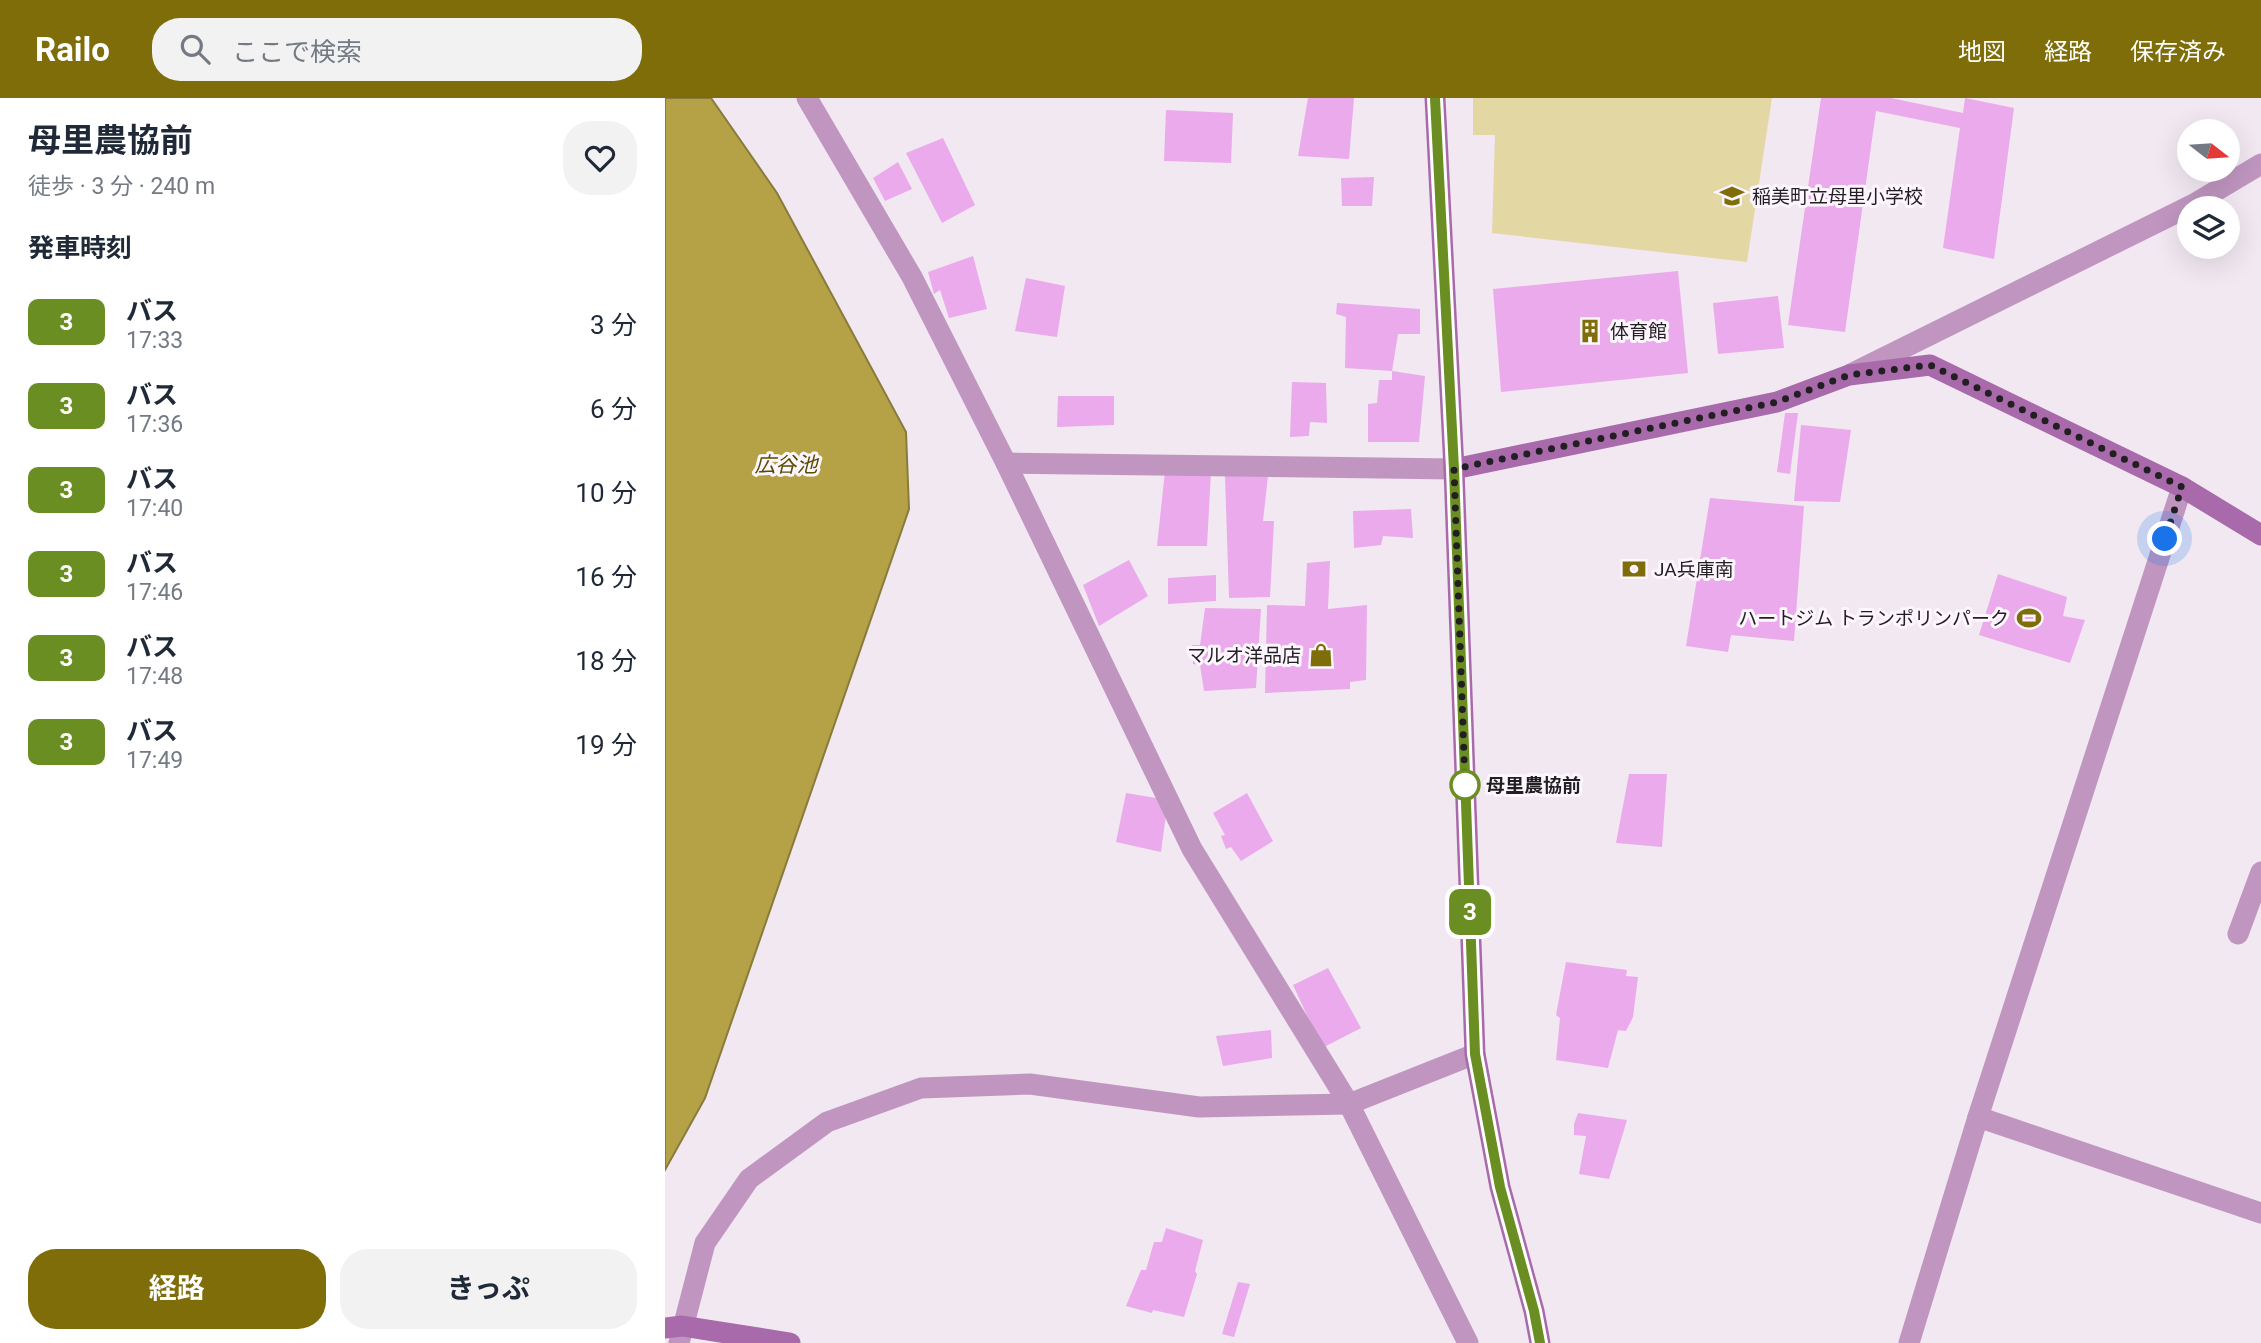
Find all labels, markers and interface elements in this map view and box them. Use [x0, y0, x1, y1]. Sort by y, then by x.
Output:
search box [152, 18, 642, 81]
text: Railo [35, 30, 110, 69]
icon: search [176, 30, 214, 68]
text: ここで検索 [232, 37, 362, 67]
text: 地図 [1958, 38, 2006, 66]
text: 経路 [2044, 38, 2092, 66]
text: 保存済み [2130, 38, 2226, 66]
north arrow [2177, 119, 2240, 182]
map controls [2177, 119, 2240, 259]
text: 母里農協前 [28, 121, 193, 160]
button: heart [563, 121, 637, 195]
text: 徒歩 · 3 分 · 240 m [28, 173, 215, 200]
school or university icon: 稲美町立母里小学校 [1718, 182, 1746, 210]
place label: 稲美町立母里小学校 [1752, 185, 1923, 208]
button: layers [2177, 196, 2240, 259]
text: 発車時刻 [28, 233, 132, 263]
text: バス [126, 296, 178, 326]
text: 3 [60, 308, 73, 336]
text: 3 分 [590, 310, 637, 340]
building icon: 体育館 [1576, 317, 1604, 345]
place label: 体育館 [1610, 320, 1667, 343]
text: 17:33 [126, 327, 183, 354]
text: バス [126, 380, 178, 410]
text: 3 [60, 392, 73, 420]
text: 6 分 [590, 394, 637, 424]
text: 17:36 [126, 411, 183, 438]
water label: 広谷池 [755, 453, 819, 477]
text: バス [126, 464, 178, 494]
text: 3 [60, 476, 73, 504]
text: 10 分 [575, 478, 637, 508]
text: 17:40 [126, 495, 183, 522]
your location [2147, 521, 2182, 556]
text: バス [126, 548, 178, 578]
bank icon: JA兵庫南 [1620, 555, 1648, 583]
place label: JA兵庫南 [1654, 558, 1734, 581]
text: 3 [60, 560, 73, 588]
text: 16 分 [575, 562, 637, 592]
text: 17:46 [126, 579, 183, 606]
sports icon: ハートジム トランポリンパーク [2015, 604, 2043, 632]
place label: ハートジム トランポリンパーク [1738, 607, 2009, 630]
text: バス [126, 632, 178, 662]
shop icon: マルオ洋品店 [1307, 641, 1335, 669]
text: 3 [60, 644, 73, 672]
place label: マルオ洋品店 [1187, 644, 1301, 667]
text: 18 分 [575, 646, 637, 676]
text: 17:48 [126, 663, 183, 690]
text: バス [126, 716, 178, 746]
text: 3 [60, 728, 73, 756]
text: 19 分 [575, 730, 637, 760]
text: 17:49 [126, 747, 183, 774]
marker: 母里農協前 [1450, 770, 1480, 800]
place label: 母里農協前 [1486, 774, 1581, 797]
line badge: 3 [1447, 889, 1493, 935]
text: 3 [1463, 898, 1477, 926]
button: 経路 [28, 1249, 326, 1329]
button: きっぷ [340, 1249, 637, 1329]

